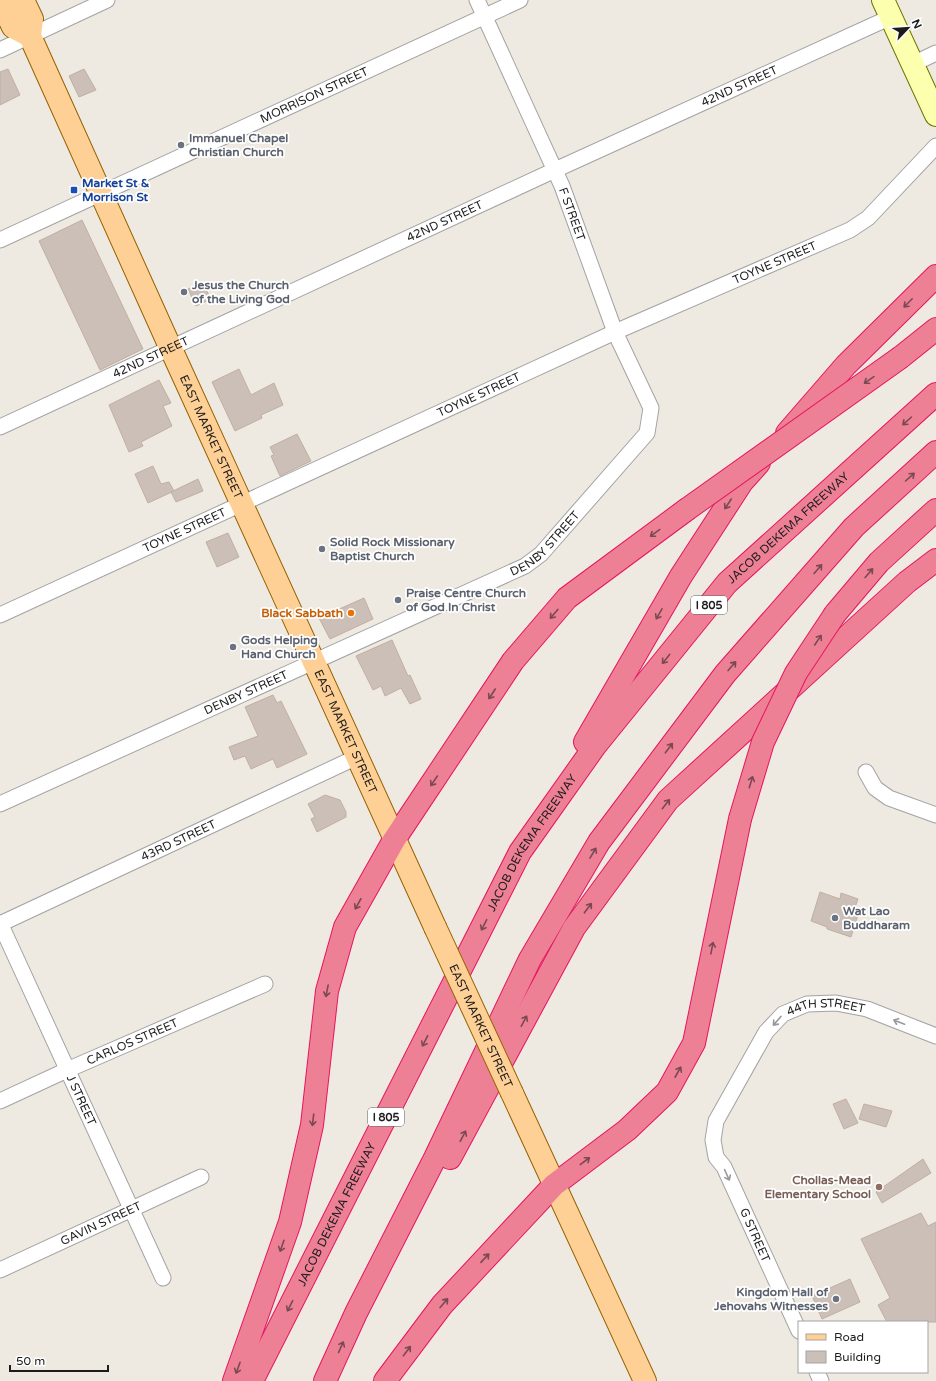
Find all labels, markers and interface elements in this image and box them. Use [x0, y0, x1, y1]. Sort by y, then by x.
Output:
north arrow [888, 8, 928, 48]
text: N [909, 17, 924, 31]
street label: 42ND STREET [699, 62, 780, 110]
street label: MORRISON STREET [258, 64, 371, 126]
place label: Immanuel Chapel Christian Church [189, 131, 288, 159]
marker: Immanuel Chapel Christian Church [176, 140, 186, 150]
place label: Market St & Morrison St [82, 176, 150, 204]
marker: Market St & Morrison St [69, 185, 79, 195]
street label: F STREET [556, 185, 588, 243]
street label: 42ND STREET [404, 197, 486, 245]
street label: TOYNE STREET [731, 238, 819, 287]
place label: Jesus the Church of the Living God [191, 278, 290, 307]
marker: Jesus the Church of the Living God [179, 287, 189, 297]
one-way arrow [903, 298, 913, 308]
street label: 42ND STREET [110, 333, 192, 381]
street label: TOYNE STREET [435, 369, 523, 420]
street label: EAST MARKET STREET [177, 373, 246, 502]
one-way arrow [864, 376, 875, 384]
one-way arrow [902, 416, 912, 425]
street label: JACOB DEKEMA FREEWAY [724, 469, 852, 586]
one-way arrow [904, 472, 915, 481]
one-way arrow [724, 498, 732, 509]
street label: TOYNE STREET [141, 505, 229, 555]
street label: DENBY STREET [508, 508, 583, 579]
one-way arrow [650, 529, 661, 537]
place label: Solid Rock Missionary Baptist Church [330, 535, 455, 564]
marker: Solid Rock Missionary Baptist Church [317, 544, 327, 554]
one-way arrow [813, 564, 822, 574]
one-way arrow [865, 568, 874, 579]
place label: Praise Centre Church of God In Christ [406, 586, 526, 614]
marker: Praise Centre Church of God In Christ [393, 595, 403, 605]
road number: I 805 [691, 596, 727, 614]
place label: Black Sabbath [261, 606, 343, 620]
marker: Black Sabbath [346, 608, 356, 618]
one-way arrow [549, 608, 558, 619]
one-way arrow [654, 608, 662, 620]
place label: Gods Helping Hand Church [241, 633, 318, 661]
one-way arrow [814, 634, 822, 645]
marker: Gods Helping Hand Church [228, 642, 238, 652]
one-way arrow [661, 653, 670, 664]
one-way arrow [728, 661, 737, 672]
street label: DENBY STREET [202, 667, 291, 718]
street label: EAST MARKET STREET [311, 667, 380, 796]
one-way arrow [488, 688, 496, 699]
one-way arrow [665, 743, 674, 754]
street label: JACOB DEKEMA FREEWAY [484, 771, 580, 914]
one-way arrow [430, 775, 438, 786]
one-way arrow [748, 775, 755, 788]
one-way arrow [661, 798, 670, 809]
street label: 43RD STREET [139, 817, 219, 864]
one-way arrow [589, 847, 597, 859]
one-way arrow [354, 897, 361, 909]
one-way arrow [584, 903, 592, 914]
place label: Wat Lao Buddharam [843, 904, 910, 932]
marker: Wat Lao Buddharam [830, 913, 840, 923]
one-way arrow [480, 918, 487, 930]
one-way arrow [709, 942, 717, 955]
street label: EAST MARKET STREET [446, 962, 516, 1091]
one-way arrow [323, 984, 331, 997]
street label: 44TH STREET [784, 996, 867, 1019]
street label: CARLOS STREET [84, 1015, 181, 1068]
one-way arrow [521, 1015, 528, 1027]
one-way arrow [773, 1015, 782, 1025]
one-way arrow [893, 1017, 905, 1025]
one-way arrow [421, 1034, 428, 1046]
one-way arrow [675, 1066, 682, 1078]
street label: J STREET [64, 1073, 99, 1128]
road number: I 805 [368, 1108, 404, 1126]
one-way arrow [309, 1113, 317, 1126]
one-way arrow [459, 1130, 467, 1142]
street label: JACOB DEKEMA FREEWAY [294, 1140, 379, 1288]
one-way arrow [580, 1157, 591, 1166]
one-way arrow [724, 1169, 732, 1181]
place label: Chollas-Mead Elementary School [764, 1173, 871, 1202]
marker: Chollas-Mead Elementary School [874, 1182, 884, 1192]
street label: GAVIN STREET [58, 1198, 144, 1248]
street label: G STREET [737, 1206, 773, 1265]
one-way arrow [277, 1239, 285, 1251]
one-way arrow [481, 1253, 490, 1263]
place label: Kingdom Hall of Jehovahs Witnesses [713, 1285, 828, 1313]
marker: Kingdom Hall of Jehovahs Witnesses [831, 1294, 841, 1304]
one-way arrow [439, 1298, 448, 1308]
one-way arrow [286, 1300, 293, 1312]
legend [798, 1321, 928, 1373]
text: Road [834, 1330, 864, 1344]
one-way arrow [337, 1341, 345, 1353]
one-way arrow [403, 1345, 412, 1356]
scale bar [10, 1347, 108, 1373]
text: Building [834, 1350, 881, 1364]
text: 50 m [16, 1354, 45, 1368]
one-way arrow [234, 1362, 242, 1374]

